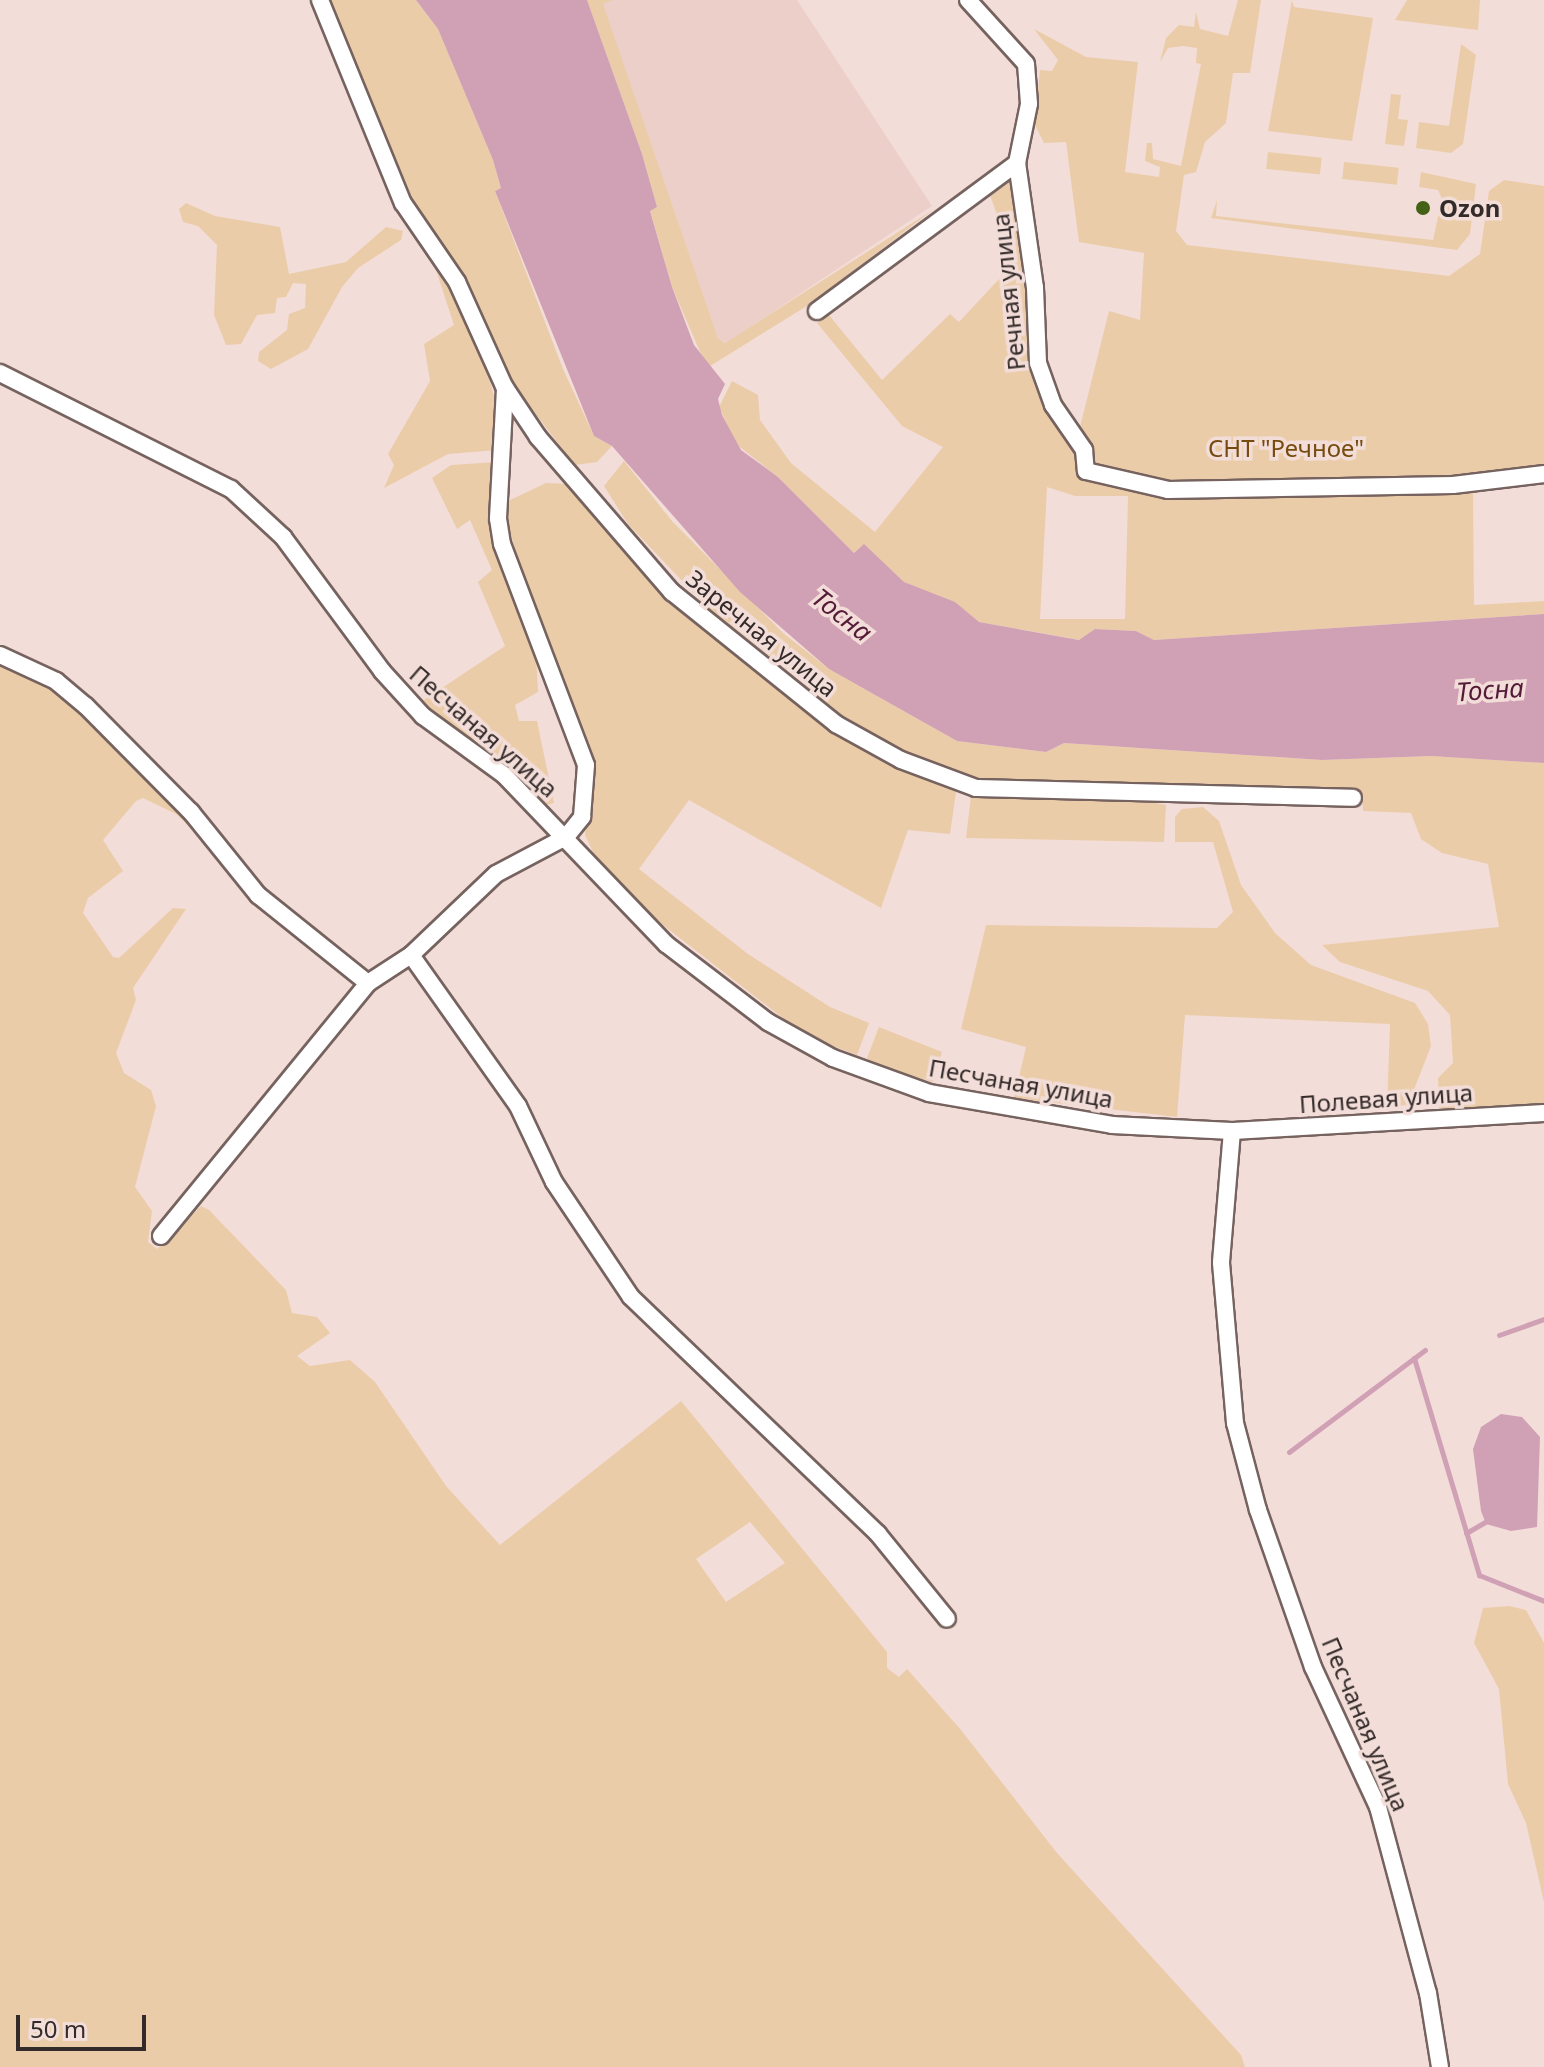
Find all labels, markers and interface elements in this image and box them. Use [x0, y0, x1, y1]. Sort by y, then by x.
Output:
place label: Ozon [1439, 194, 1500, 222]
marker: Ozon [1414, 199, 1432, 217]
street label: Речная улица [985, 212, 1031, 372]
park label: СНТ "Речное" [1208, 434, 1364, 462]
street label: Заречная улица [681, 564, 843, 702]
water label: Тосна [806, 582, 878, 648]
street label: Песчаная улица [404, 659, 564, 803]
water label: Тосна [1455, 672, 1525, 708]
street label: Песчаная улица [927, 1053, 1115, 1113]
street label: Полевая улица [1298, 1078, 1474, 1118]
street label: Песчаная улица [1316, 1633, 1416, 1815]
scale bar [20, 1999, 150, 2049]
text: 50 m [30, 2012, 86, 2045]

